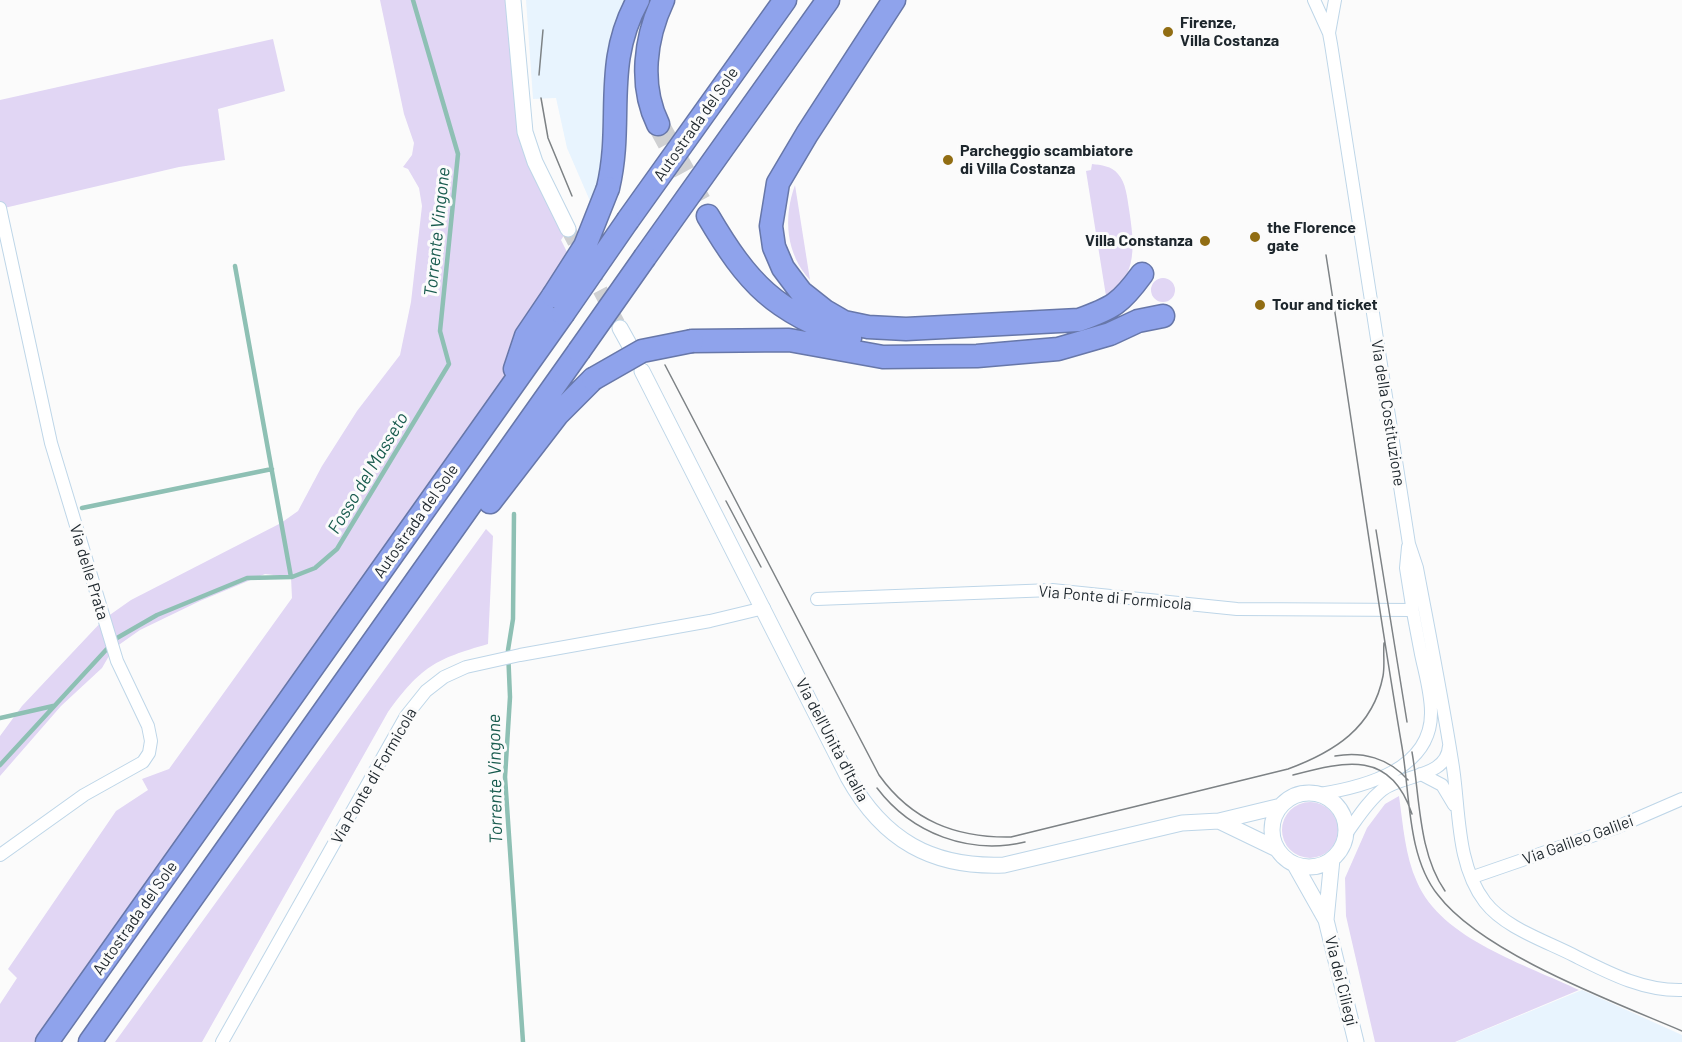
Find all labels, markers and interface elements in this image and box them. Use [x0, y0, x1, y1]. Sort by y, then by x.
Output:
place label: Firenze, Villa Costanza [1180, 13, 1279, 51]
marker: Firenze, Villa Costanza [1161, 25, 1175, 39]
street label: Autostrada del Sole [650, 63, 742, 185]
place label: Parcheggio scambiatore di Villa Costanza [960, 141, 1133, 179]
marker: Parcheggio scambiatore di Villa Costanza [941, 153, 955, 167]
water label: Torrente Vingone [419, 166, 455, 298]
place label: the Florence gate [1267, 218, 1356, 256]
marker: the Florence gate [1248, 230, 1262, 244]
place label: Villa Constanza [1085, 231, 1193, 251]
marker: Villa Constanza [1198, 234, 1212, 248]
place label: Tour and ticket [1272, 295, 1378, 315]
marker: Tour and ticket [1253, 298, 1267, 312]
street label: Via della Costituzione [1367, 338, 1409, 488]
water label: Fosso del Masseto [323, 408, 413, 538]
street label: Autostrada del Sole [370, 460, 462, 582]
street label: Via delle Prata [65, 522, 113, 622]
street label: Via Ponte di Formicola [1038, 582, 1192, 614]
street label: Via dell'Unità d'Italia [791, 675, 873, 805]
street label: Via Ponte di Formicola [327, 705, 421, 847]
water label: Torrente Vingone [483, 714, 507, 844]
street label: Via Galileo Galilei [1520, 811, 1636, 869]
street label: Autostrada del Sole [89, 857, 181, 979]
street label: Via dei Ciliegi [1321, 934, 1361, 1028]

